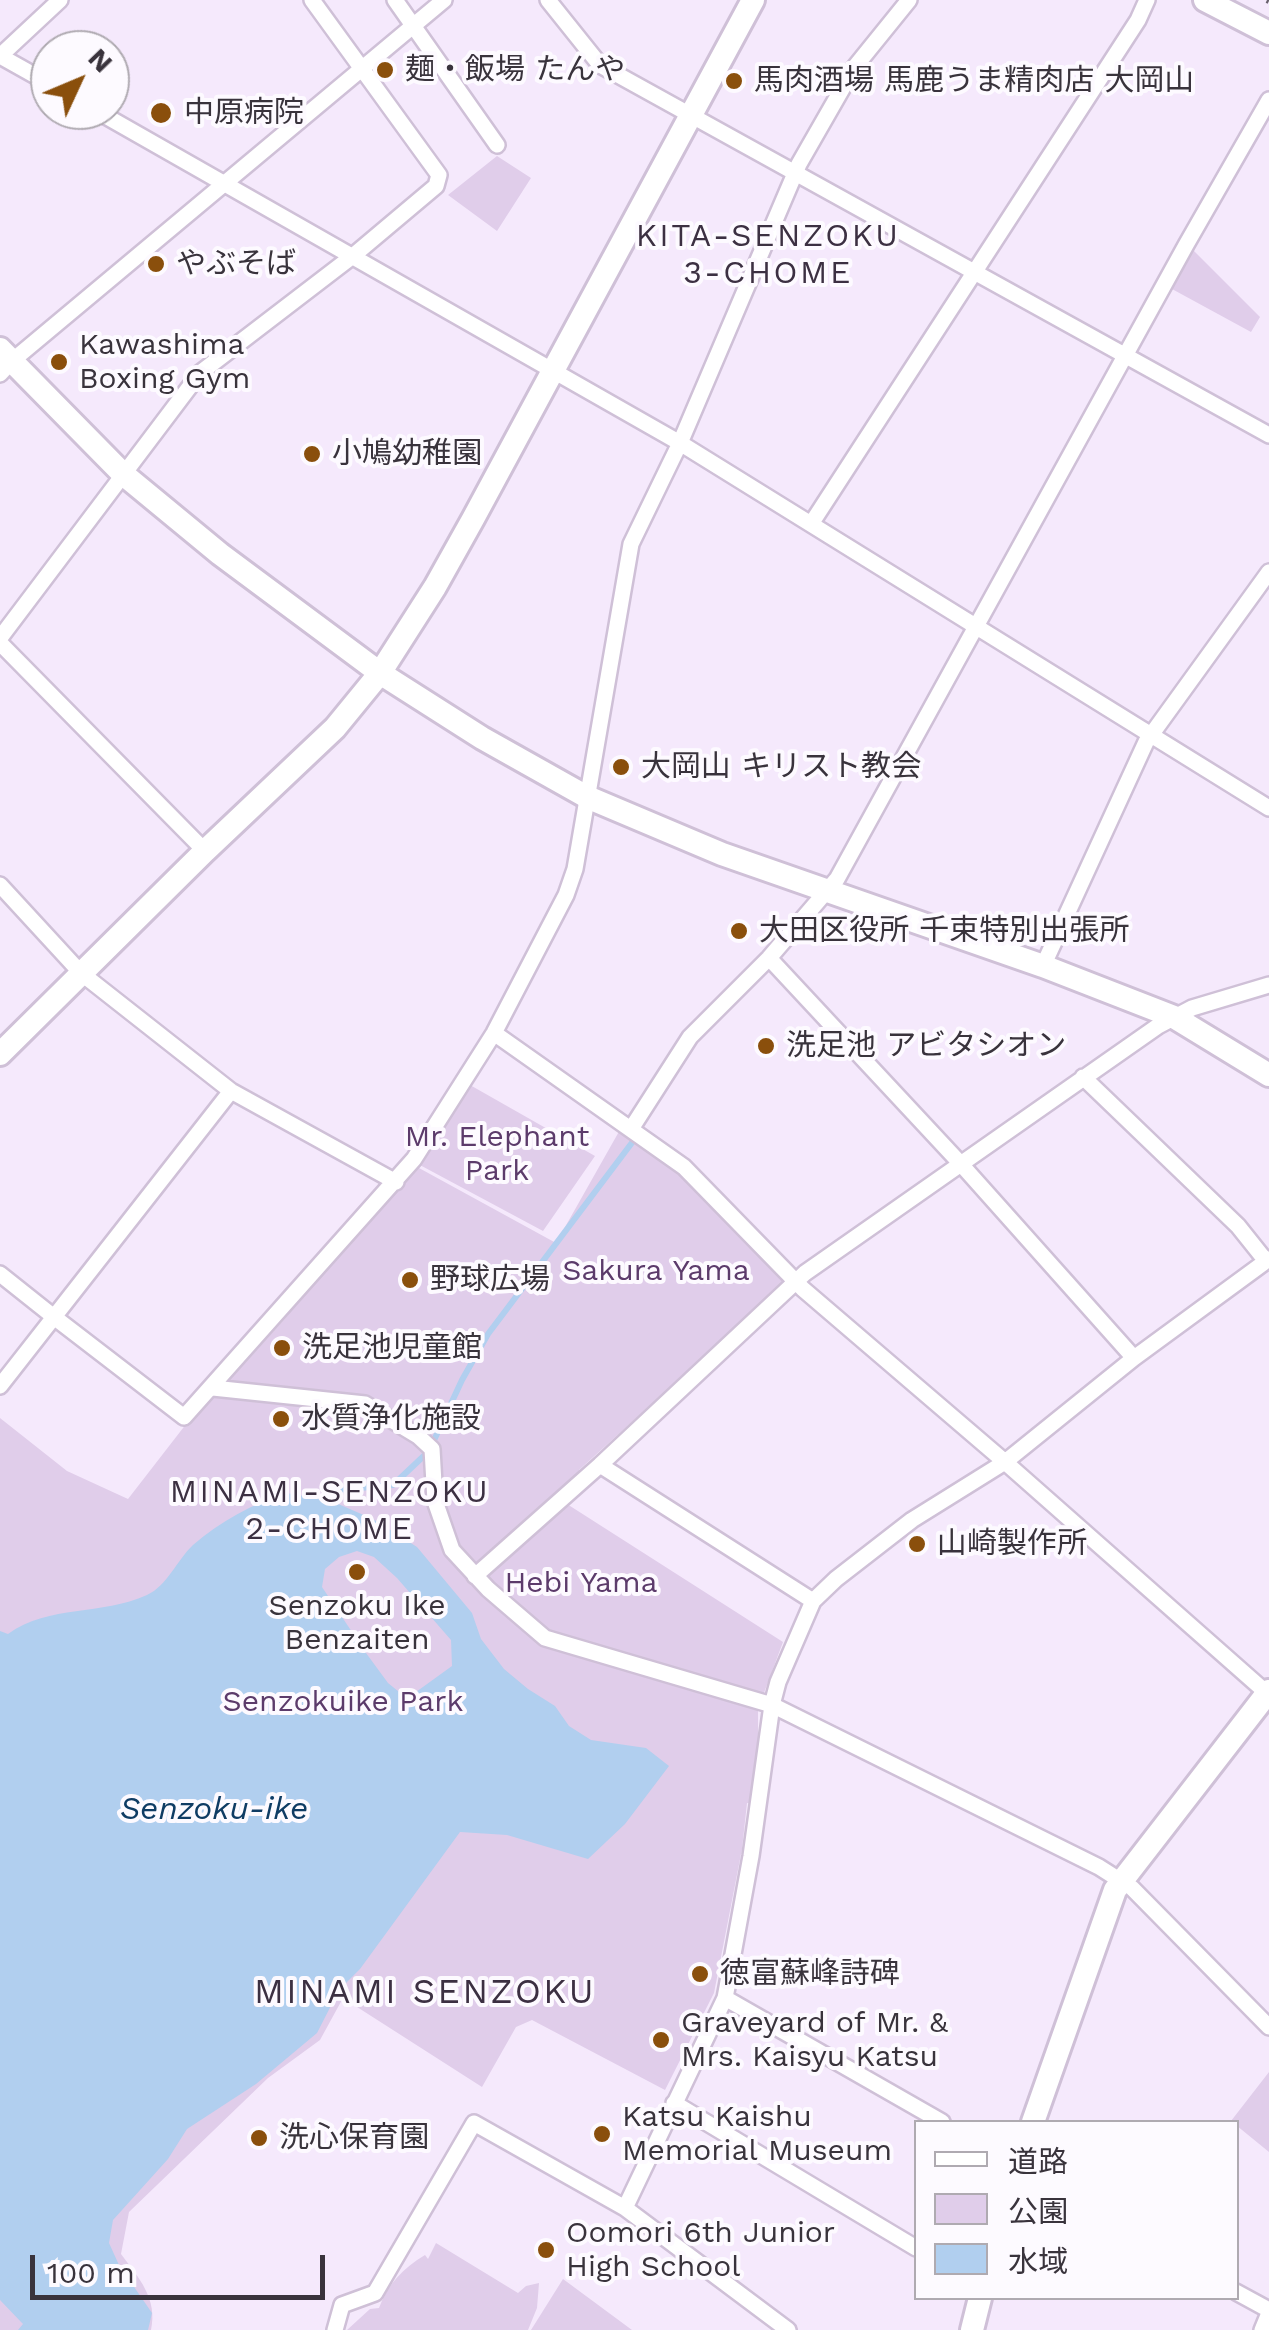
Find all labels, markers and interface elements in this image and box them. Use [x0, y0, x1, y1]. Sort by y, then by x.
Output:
north arrow [30, 30, 130, 130]
text: N [81, 41, 120, 79]
place label: 麺・飯場 たんや [405, 52, 625, 88]
marker: 麺・飯場 たんや [374, 59, 396, 81]
place label: 馬肉酒場 馬鹿うま精肉店 大岡山 [754, 63, 1194, 99]
marker: 馬肉酒場 馬鹿うま精肉店 大岡山 [723, 70, 745, 92]
place label: 中原病院 [184, 95, 304, 131]
marker: 中原病院 [148, 100, 174, 126]
district label: KITA-SENZOKU 3-CHOME [636, 218, 900, 293]
place label: やぶそば [176, 246, 296, 282]
marker: やぶそば [145, 253, 167, 275]
place label: Kawashima Boxing Gym [79, 327, 250, 398]
marker: Kawashima Boxing Gym [48, 351, 70, 373]
place label: 小鳩幼稚園 [332, 436, 482, 472]
marker: 小鳩幼稚園 [301, 443, 323, 465]
place label: 大岡山 キリスト教会 [641, 749, 921, 785]
marker: 大岡山 キリスト教会 [610, 756, 632, 778]
place label: 大田区役所 千束特別出張所 [759, 913, 1129, 949]
marker: 大田区役所 千束特別出張所 [728, 920, 750, 942]
place label: 洗足池 アビタシオン [786, 1028, 1066, 1064]
marker: 洗足池 アビタシオン [755, 1035, 777, 1057]
park label: Mr. Elephant Park [405, 1119, 589, 1190]
park label: Sakura Yama [562, 1253, 750, 1289]
place label: 野球広場 [430, 1262, 550, 1298]
marker: 野球広場 [399, 1269, 421, 1291]
place label: 洗足池児童館 [302, 1330, 482, 1366]
marker: 洗足池児童館 [271, 1337, 293, 1359]
place label: 水質浄化施設 [301, 1401, 481, 1437]
marker: 水質浄化施設 [270, 1408, 292, 1430]
district label: MINAMI-SENZOKU 2-CHOME [170, 1474, 490, 1549]
place label: 山崎製作所 [937, 1526, 1087, 1562]
marker: 山崎製作所 [906, 1533, 928, 1555]
marker: Senzoku Ike Benzaiten [346, 1561, 368, 1583]
park label: Hebi Yama [504, 1565, 658, 1601]
place label: Senzoku Ike Benzaiten [268, 1588, 446, 1658]
park label: Senzokuike Park [223, 1684, 463, 1720]
water label: Senzoku-ike [120, 1791, 308, 1829]
place label: 徳富蘇峰詩碑 [720, 1956, 900, 1992]
marker: 徳富蘇峰詩碑 [689, 1963, 711, 1985]
district label: MINAMI SENZOKU [254, 1972, 596, 2014]
place label: Graveyard of Mr. & Mrs. Kaisyu Katsu [681, 2005, 948, 2076]
marker: Graveyard of Mr. & Mrs. Kaisyu Katsu [650, 2029, 672, 2051]
place label: Katsu Kaishu Memorial Museum [622, 2099, 892, 2170]
place label: 洗心保育園 [279, 2120, 429, 2156]
legend [914, 2120, 1239, 2300]
marker: Katsu Kaishu Memorial Museum [591, 2123, 613, 2145]
marker: 洗心保育園 [248, 2127, 270, 2149]
text: 道路 [1008, 2144, 1068, 2179]
text: 公園 [1008, 2194, 1068, 2229]
place label: Oomori 6th Junior High School [566, 2215, 835, 2286]
scale bar [35, 2235, 330, 2297]
marker: Oomori 6th Junior High School [535, 2239, 557, 2261]
text: 水域 [1008, 2244, 1068, 2279]
text: 100 m [47, 2255, 135, 2290]

